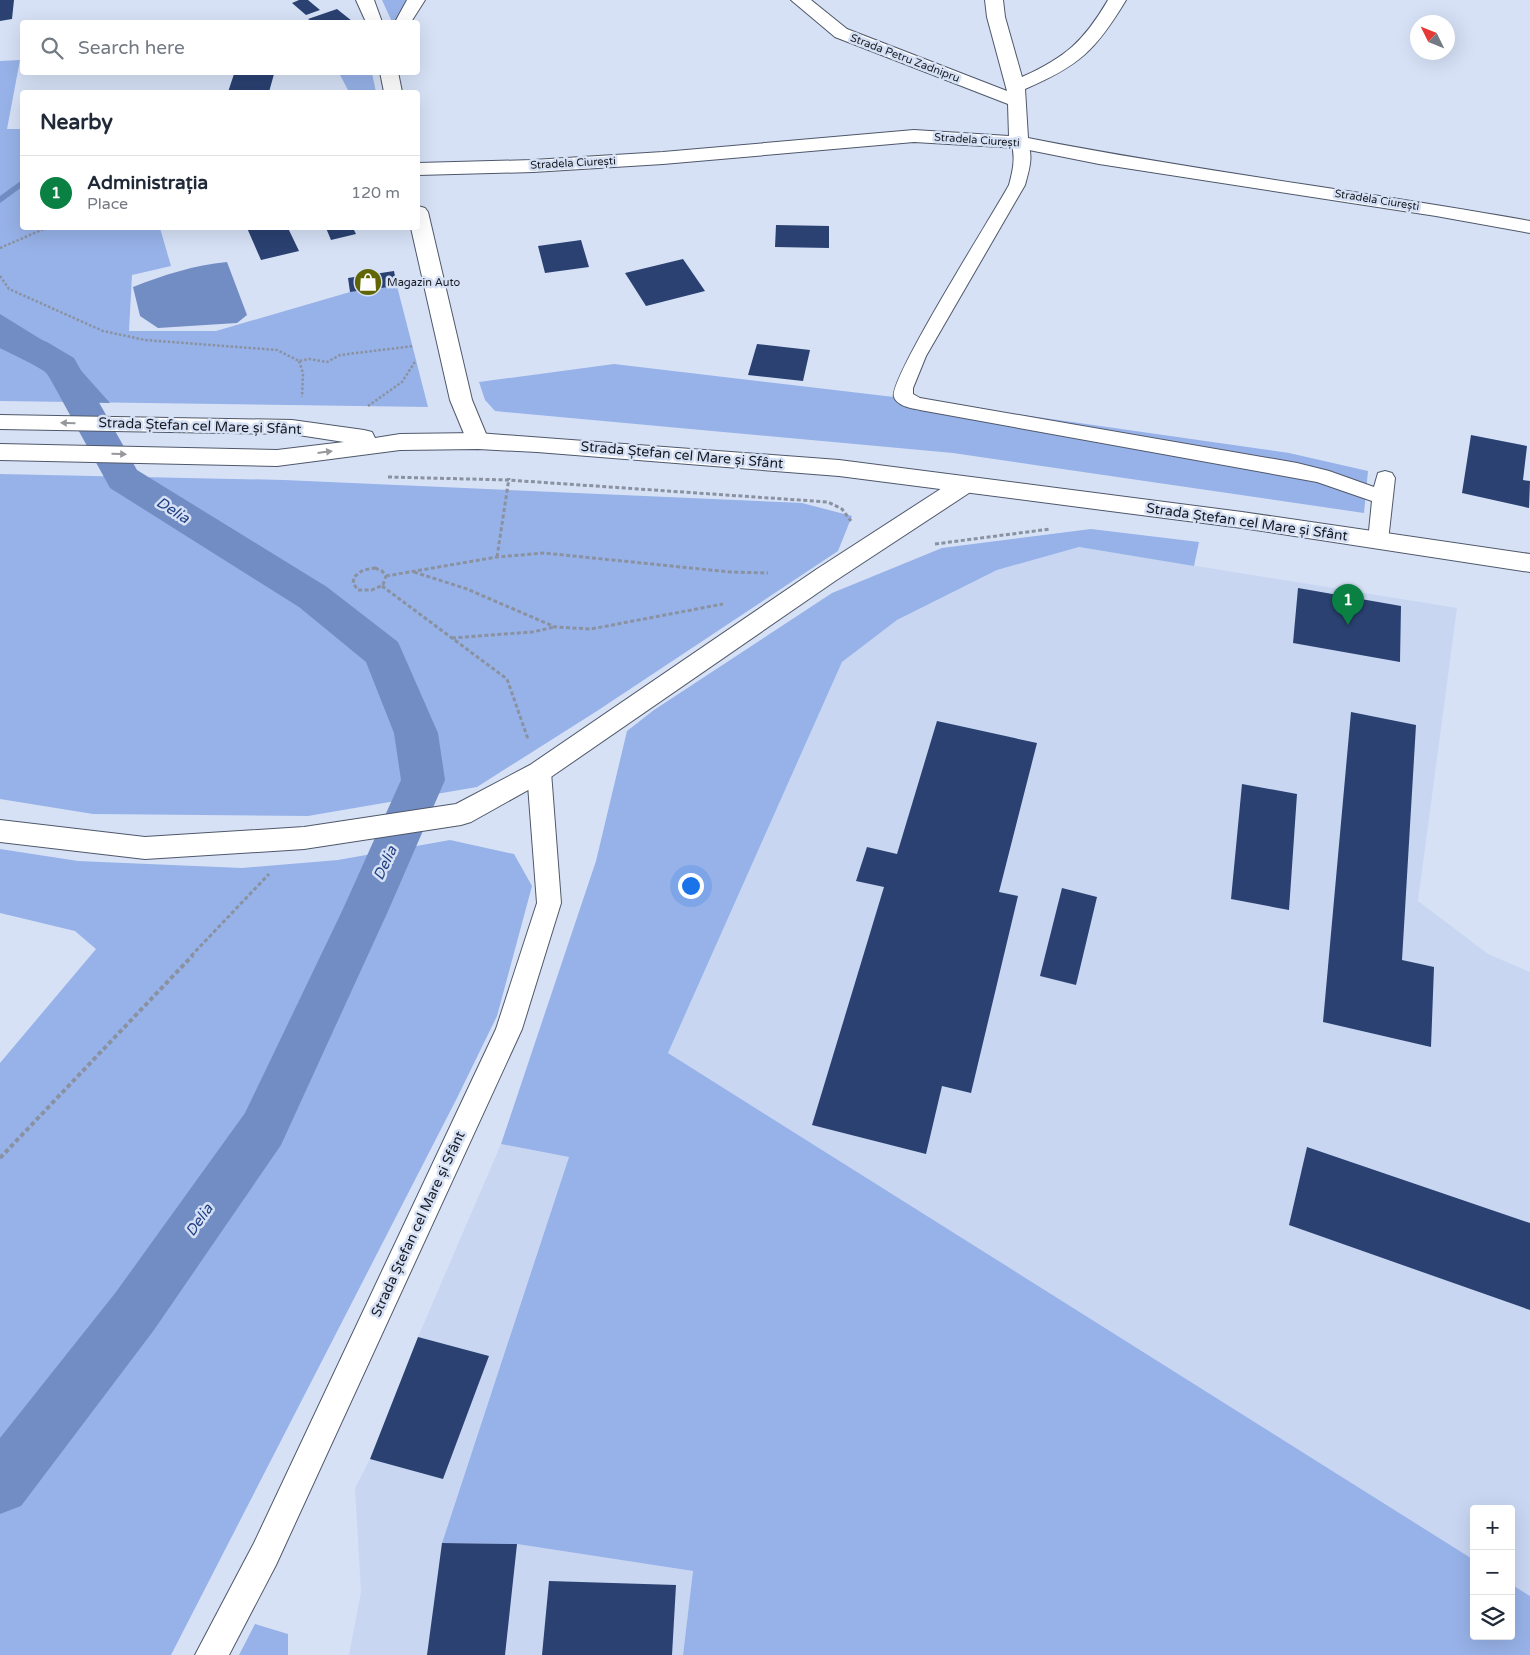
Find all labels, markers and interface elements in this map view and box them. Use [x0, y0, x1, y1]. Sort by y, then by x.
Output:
north arrow [1410, 15, 1455, 60]
search box [20, 20, 420, 75]
street label: Strada Petru Zadnipru [849, 31, 961, 85]
icon: search [38, 34, 66, 62]
text: Search here [78, 37, 185, 59]
text: Nearby [40, 110, 113, 135]
street label: Stradela Ciurești [934, 131, 1020, 149]
street label: Stradela Ciurești [530, 154, 616, 172]
text: Administrația [87, 172, 208, 194]
text: 1 [51, 183, 61, 203]
text: 120 m [351, 183, 400, 203]
street label: Stradela Ciurești [1334, 187, 1420, 213]
text: Place [87, 194, 128, 214]
shop icon: Magazin Auto [353, 267, 383, 297]
place label: Magazin Auto [387, 276, 461, 289]
street label: Strada Ștefan cel Mare și Sfânt [98, 414, 303, 438]
one-way arrow [60, 419, 76, 427]
street label: Strada Ștefan cel Mare și Sfânt [580, 438, 785, 472]
one-way arrow [318, 448, 334, 456]
one-way arrow [111, 450, 127, 458]
water label: Delia [153, 493, 193, 527]
street label: Strada Ștefan cel Mare și Sfânt [1145, 499, 1349, 545]
pin: 1 [1332, 584, 1364, 625]
water label: Delia [369, 843, 401, 883]
your location [678, 873, 704, 899]
street label: Strada Ștefan cel Mare și Sfânt [367, 1128, 469, 1320]
water label: Delia [181, 1200, 217, 1240]
map controls [1470, 1505, 1515, 1640]
button: + [1470, 1505, 1515, 1550]
button: − [1470, 1550, 1515, 1595]
button: layers [1470, 1595, 1515, 1640]

